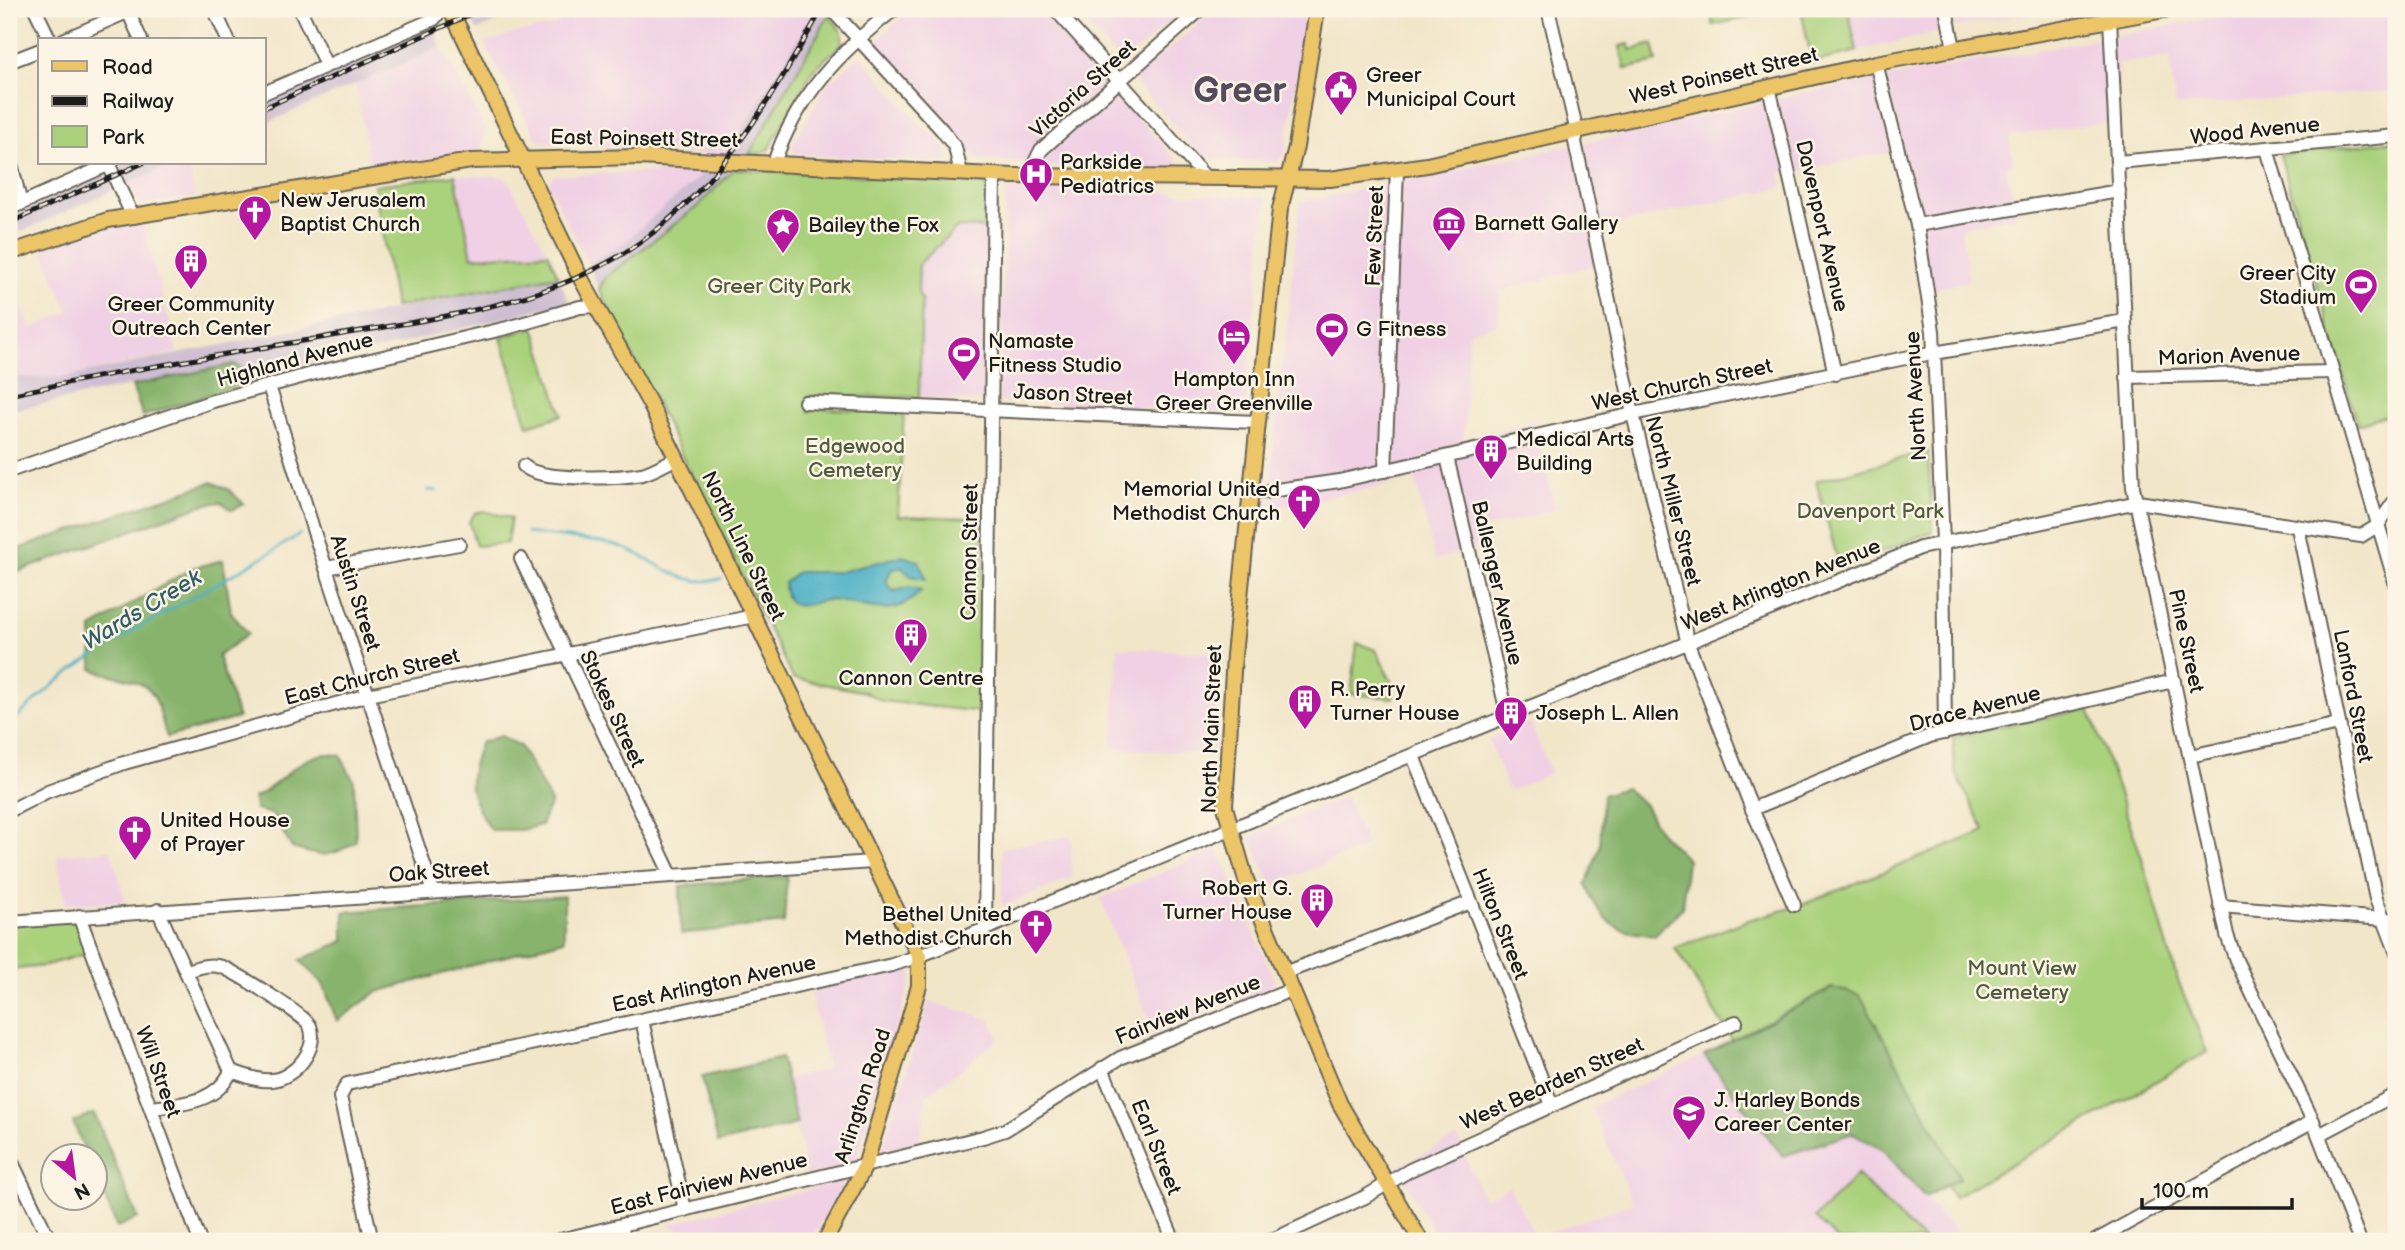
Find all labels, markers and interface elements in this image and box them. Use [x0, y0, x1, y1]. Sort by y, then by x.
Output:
street label: Victoria Street [1025, 34, 1142, 143]
legend [38, 38, 266, 164]
street label: West Poinsett Street [1627, 42, 1821, 110]
text: Road [102, 55, 153, 80]
place label: Greer Municipal Court [1366, 63, 1516, 112]
public building icon: Greer Municipal Court [1322, 68, 1360, 117]
district label: Greer [1193, 70, 1288, 113]
text: Railway [102, 89, 174, 114]
street label: Wood Avenue [2189, 112, 2321, 150]
text: Park [102, 125, 145, 150]
street label: East Poinsett Street [550, 125, 739, 153]
street label: Davenport Avenue [1790, 138, 1854, 314]
place label: Parkside Pediatrics [1060, 150, 1154, 199]
hospital icon: Parkside Pediatrics [1017, 155, 1055, 204]
street label: Few Street [1361, 184, 1389, 287]
place label: New Jerusalem Baptist Church [280, 188, 426, 237]
church icon: New Jerusalem Baptist Church [236, 193, 274, 242]
museum icon: Barnett Gallery [1430, 204, 1468, 253]
place icon: Bailey the Fox [764, 206, 802, 255]
place label: Barnett Gallery [1474, 211, 1619, 236]
place label: Bailey the Fox [808, 213, 939, 238]
building icon: Greer Community Outreach Center [172, 242, 210, 291]
place label: Greer City Stadium [2239, 261, 2337, 310]
sports icon: Greer City Stadium [2342, 266, 2380, 315]
park label: Greer City Park [707, 274, 851, 299]
place label: Greer Community Outreach Center [108, 292, 275, 341]
sports icon: G Fitness [1313, 310, 1351, 359]
hotel icon: Hampton Inn Greer Greenville [1215, 317, 1253, 366]
place label: G Fitness [1356, 317, 1446, 342]
street label: Highland Avenue [214, 327, 376, 393]
place label: Namaste Fitness Studio [988, 329, 1122, 378]
street label: North Avenue [1900, 331, 1932, 461]
sports icon: Namaste Fitness Studio [945, 334, 983, 383]
street label: Marion Avenue [2157, 341, 2301, 371]
street label: West Church Street [1589, 354, 1775, 416]
place label: Hampton Inn Greer Greenville [1155, 367, 1313, 416]
street label: Jason Street [1013, 379, 1134, 411]
street label: North Miller Street [1640, 413, 1706, 589]
place label: Medical Arts Building [1516, 427, 1634, 476]
building icon: Medical Arts Building [1472, 432, 1510, 481]
park label: Edgewood Cemetery [805, 434, 905, 483]
street label: North Line Street [696, 467, 790, 625]
place label: Memorial United Methodist Church [1112, 477, 1280, 526]
church icon: Memorial United Methodist Church [1285, 482, 1323, 531]
street label: Cannon Street [956, 483, 984, 621]
street label: Ballenger Avenue [1466, 498, 1528, 668]
park label: Davenport Park [1796, 499, 1944, 524]
street label: Austin Street [324, 532, 386, 655]
street label: West Arlington Avenue [1678, 534, 1884, 636]
water label: Wards Creek [77, 563, 207, 657]
street label: Pine Street [2163, 587, 2209, 696]
building icon: Cannon Centre [892, 616, 930, 665]
street label: Lanford Street [2328, 627, 2378, 765]
street label: East Church Street [282, 643, 463, 711]
street label: North Main Street [1197, 644, 1227, 814]
street label: Stokes Street [574, 647, 650, 772]
place label: Cannon Centre [838, 666, 984, 691]
place label: R. Perry Turner House [1330, 677, 1460, 726]
street label: Drace Avenue [1907, 681, 2043, 737]
building icon: R. Perry Turner House [1286, 682, 1324, 731]
building icon: Joseph L. Allen [1492, 694, 1530, 743]
place label: Joseph L. Allen [1536, 701, 1679, 726]
place label: United House of Prayer [160, 808, 290, 857]
church icon: United House of Prayer [116, 813, 154, 862]
street label: Oak Street [388, 856, 491, 888]
street label: Hilton Street [1466, 865, 1534, 984]
place label: Robert G. Turner House [1163, 876, 1292, 925]
building icon: Robert G. Turner House [1298, 881, 1336, 930]
place label: Bethel United Methodist Church [844, 902, 1012, 951]
church icon: Bethel United Methodist Church [1017, 907, 1055, 956]
street label: East Arlington Avenue [610, 950, 818, 1018]
park label: Mount View Cemetery [1967, 956, 2077, 1005]
street label: Fairview Avenue [1112, 970, 1264, 1050]
street label: Will Street [130, 1023, 186, 1122]
street label: Arlington Road [829, 1026, 897, 1166]
street label: West Bearden Street [1456, 1032, 1648, 1136]
place label: J. Harley Bonds Career Center [1714, 1088, 1860, 1137]
school or university icon: J. Harley Bonds Career Center [1670, 1093, 1708, 1142]
street label: Earl Street [1126, 1096, 1187, 1199]
north arrow [38, 1142, 108, 1212]
street label: East Fairview Avenue [608, 1147, 810, 1221]
scale bar [2142, 1166, 2293, 1210]
text: N [70, 1177, 93, 1204]
text: 100 m [2153, 1179, 2209, 1204]

